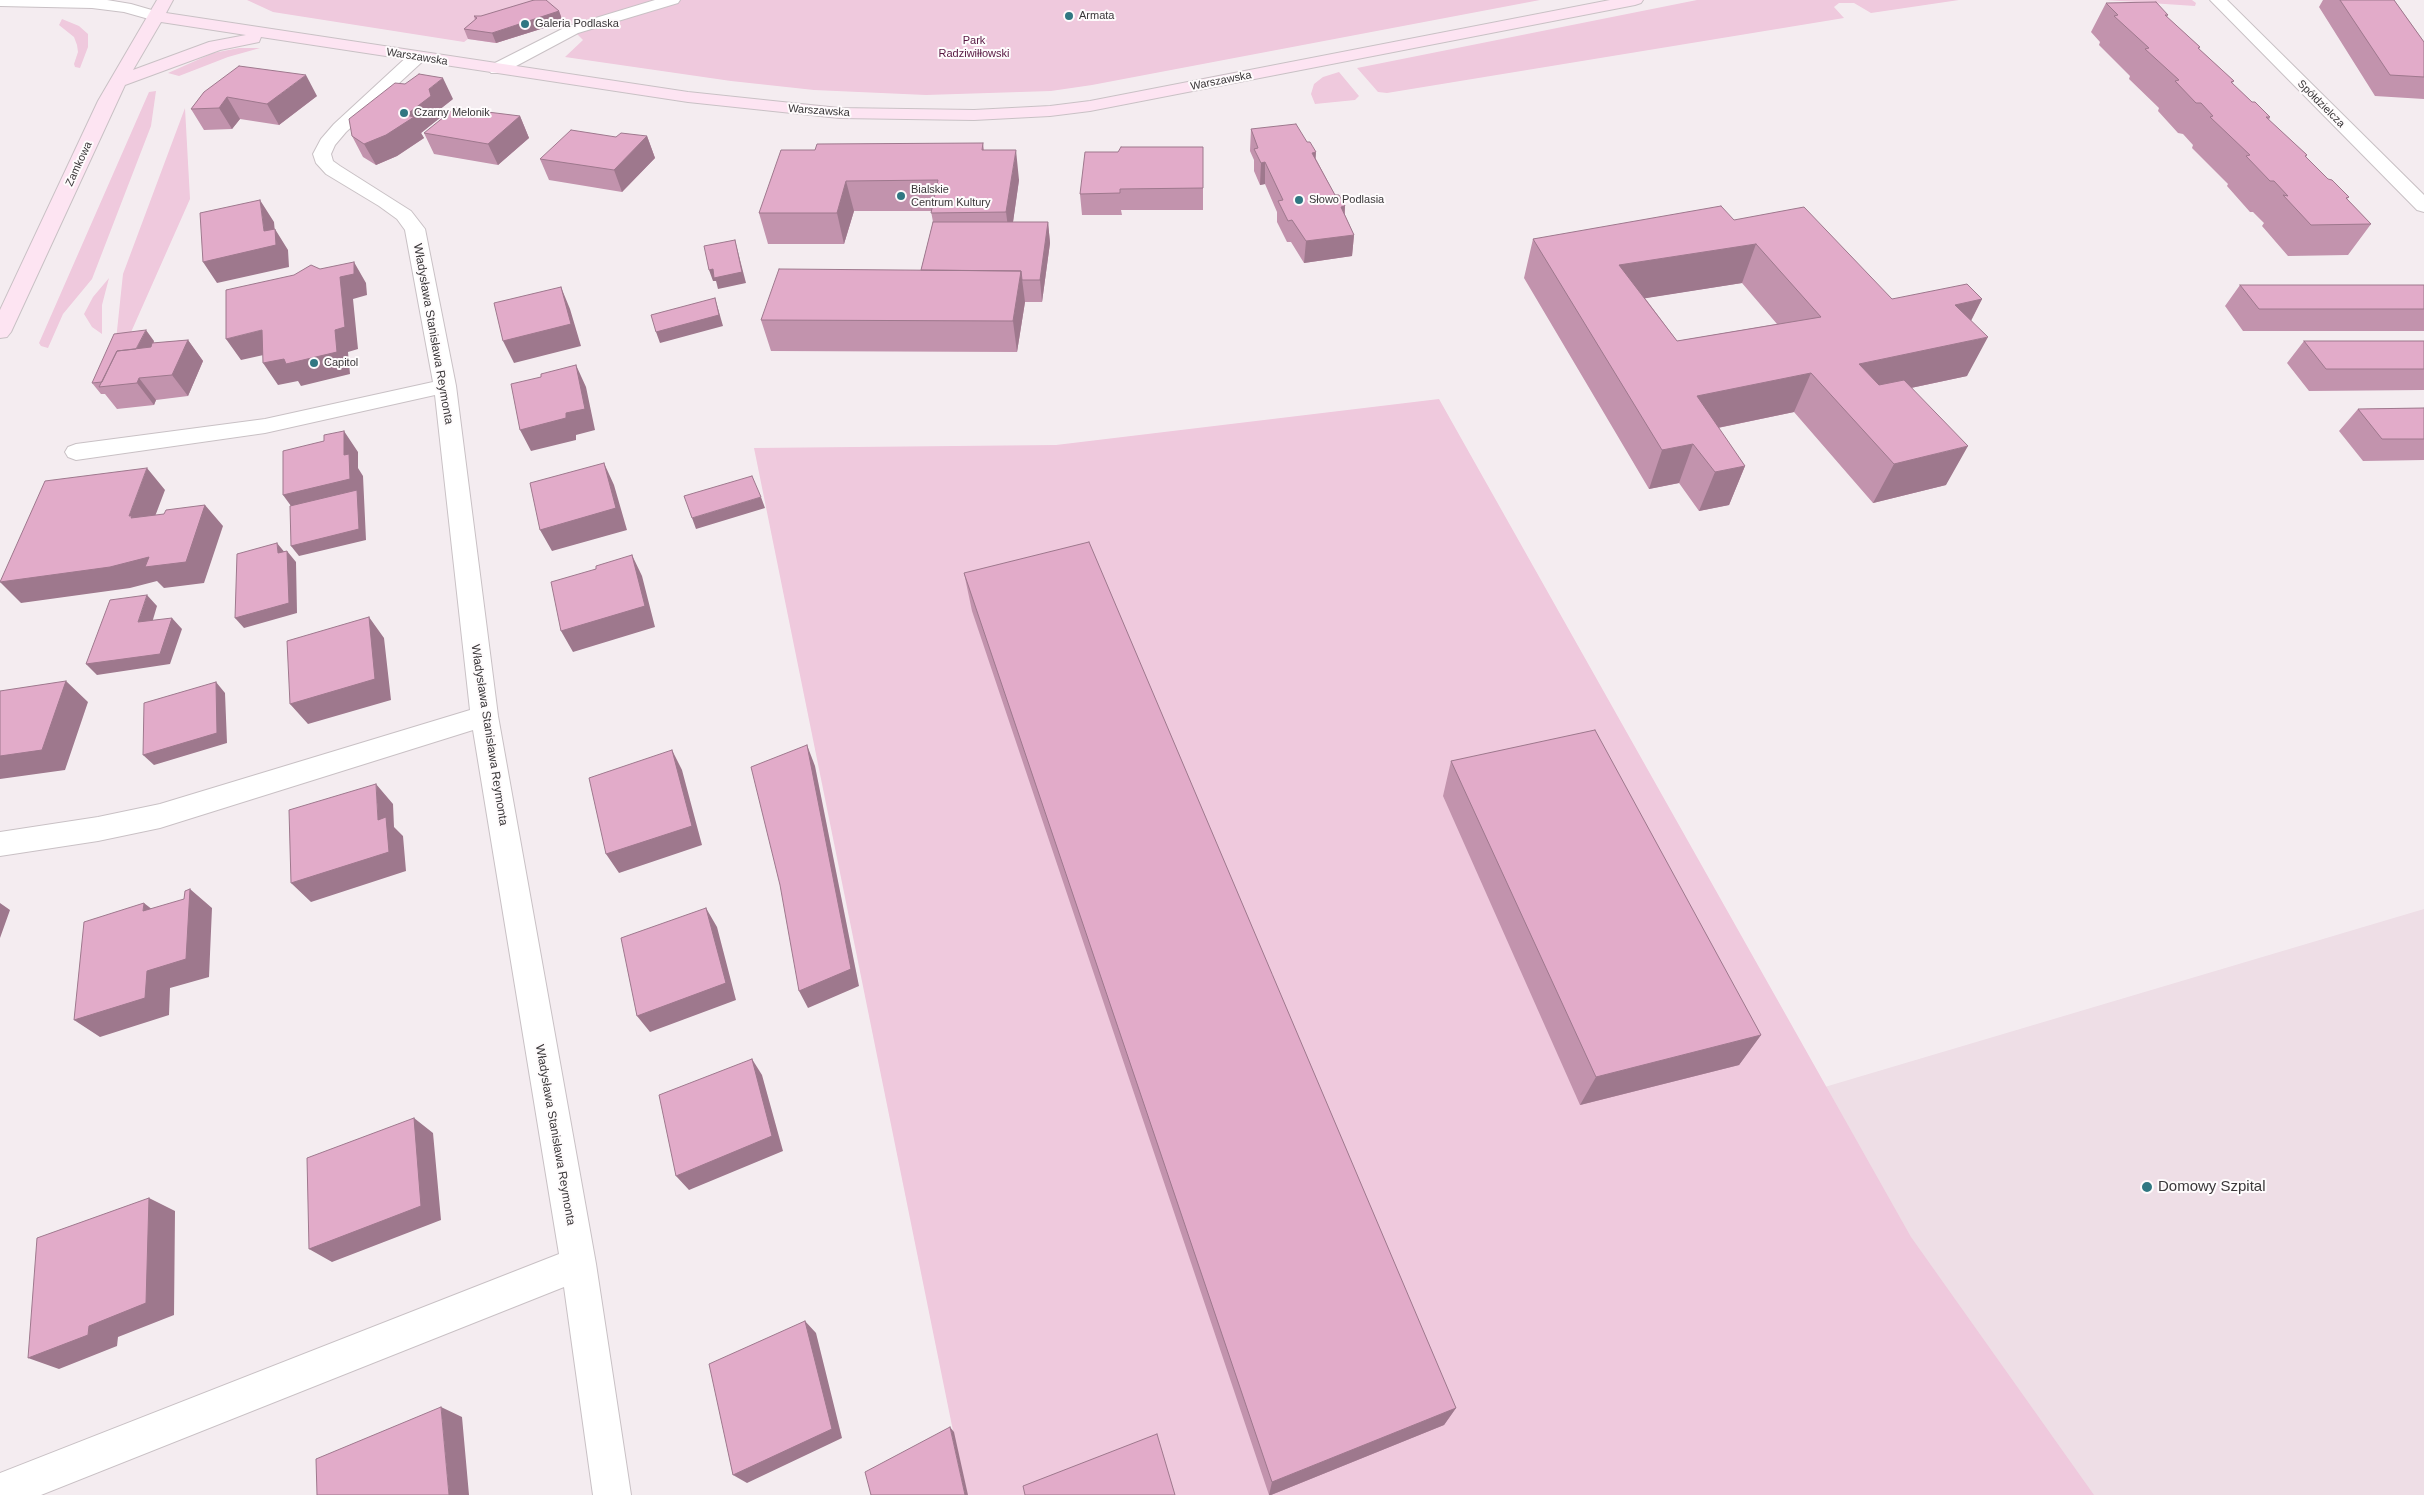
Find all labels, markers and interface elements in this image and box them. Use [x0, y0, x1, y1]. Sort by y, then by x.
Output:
place label: Armata [1079, 9, 1114, 23]
marker: Armata [1063, 10, 1075, 22]
place label: Galeria Podlaska [535, 17, 619, 31]
marker: Galeria Podlaska [519, 18, 531, 30]
park label: Park Radziwiłłowski [939, 34, 1009, 60]
street label: Warszawska [385, 46, 449, 68]
street label: Warszawska [1189, 69, 1253, 93]
street label: Spółdzielcza [2294, 77, 2348, 131]
street label: Warszawska [788, 102, 850, 120]
place label: Czarny Melonik [414, 106, 490, 120]
marker: Czarny Melonik [398, 107, 410, 119]
street label: Zamkowa [63, 140, 95, 188]
place label: Bialskie Centrum Kultury [911, 183, 990, 209]
marker: Bialskie Centrum Kultury [895, 190, 907, 202]
place label: Słowo Podlasia [1309, 193, 1384, 207]
marker: Słowo Podlasia [1293, 194, 1305, 206]
street label: Władysława Stanisława Reymonta [410, 242, 456, 426]
place label: Capitol [324, 356, 358, 370]
marker: Capitol [308, 357, 320, 369]
street label: Władysława Stanisława Reymonta [468, 643, 510, 827]
street label: Władysława Stanisława Reymonta [532, 1043, 578, 1227]
place label: Domowy Szpital [2158, 1178, 2266, 1196]
marker: Domowy Szpital [2140, 1180, 2154, 1194]

